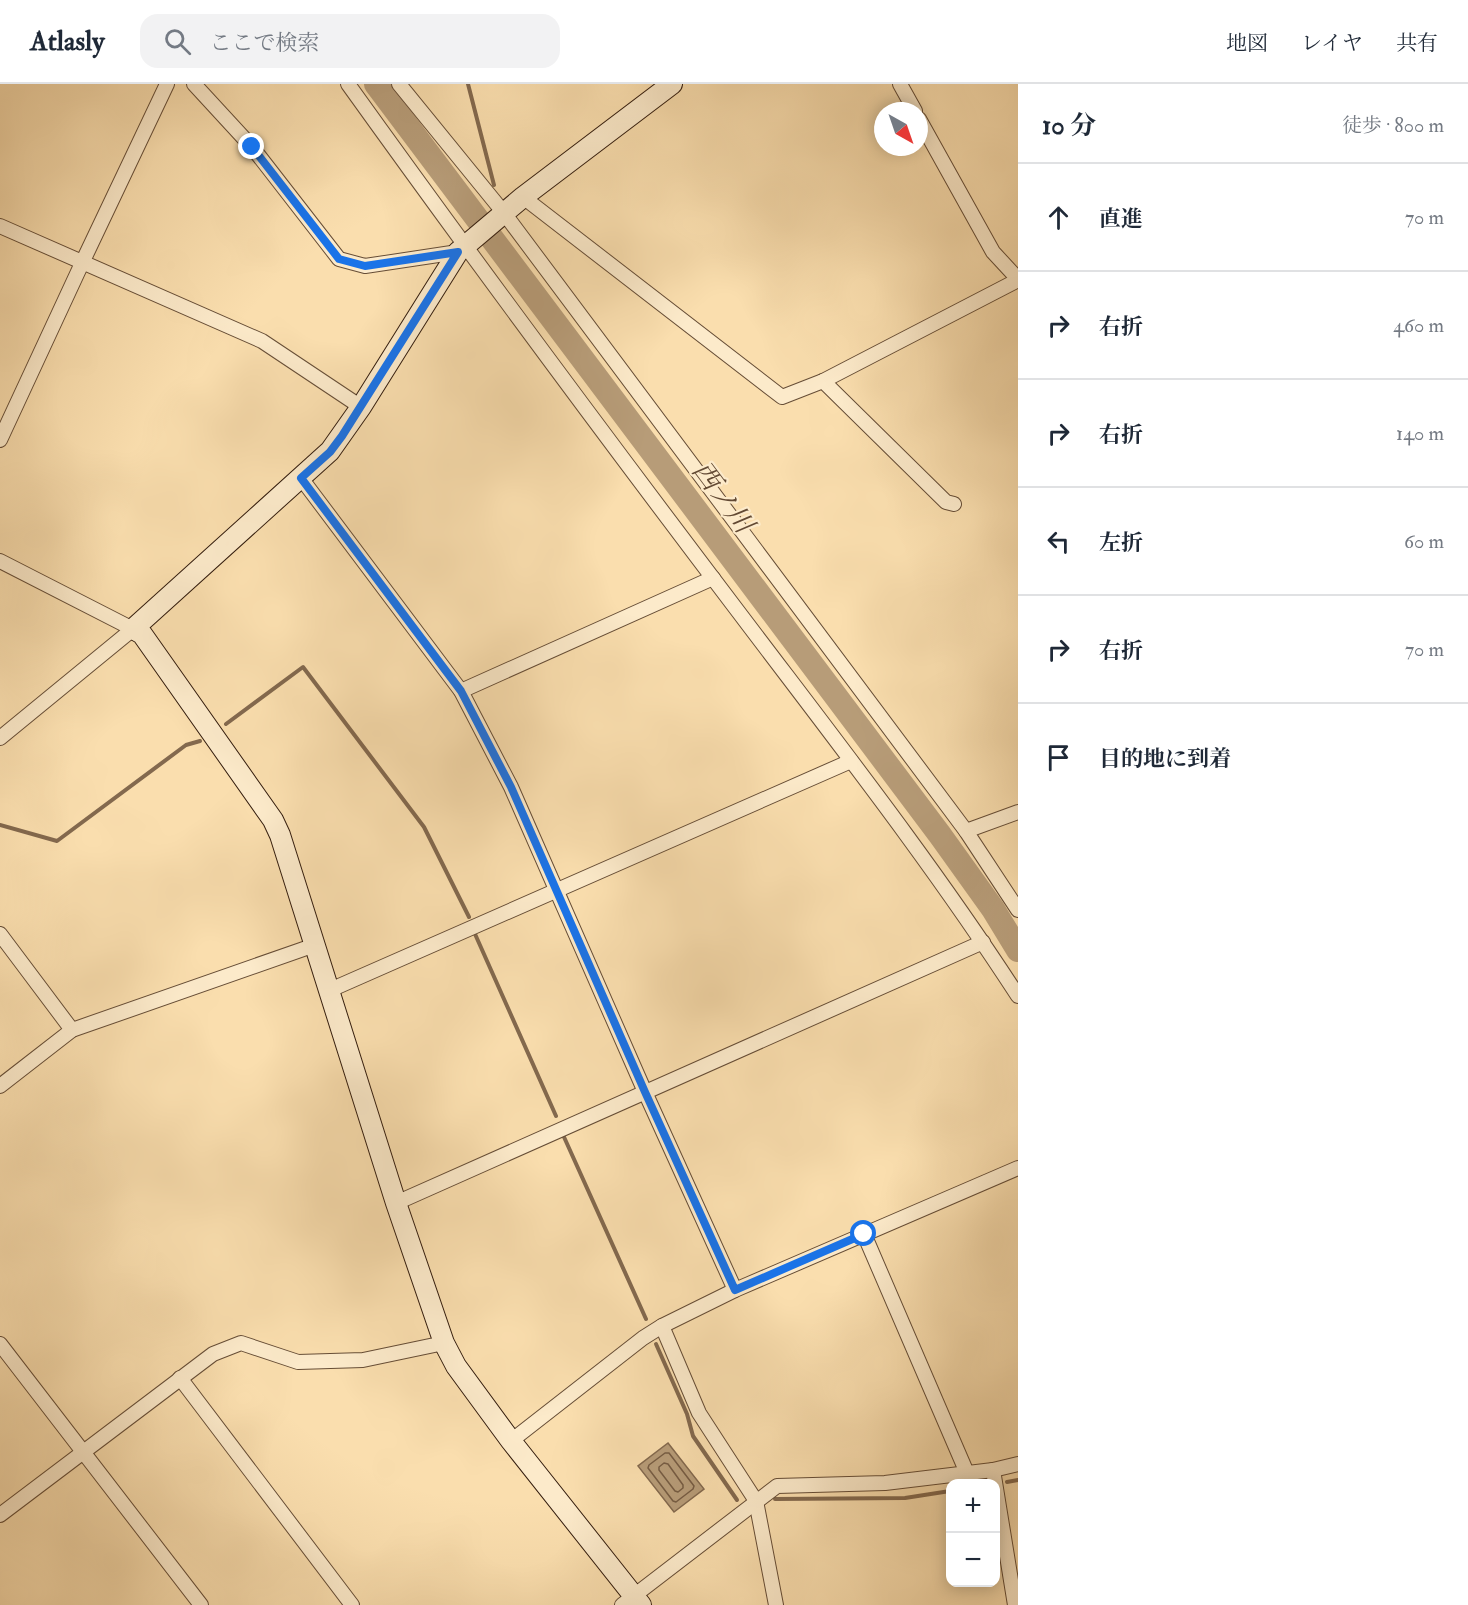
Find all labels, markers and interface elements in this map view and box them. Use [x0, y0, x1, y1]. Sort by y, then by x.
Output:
search box [140, 14, 560, 68]
text: Atlasly [30, 24, 104, 59]
icon: search [161, 25, 194, 58]
text: ここで検索 [209, 29, 319, 57]
text: 地図 [1226, 30, 1268, 57]
text: レイヤ [1301, 30, 1363, 57]
text: 共有 [1396, 30, 1438, 57]
north arrow [874, 102, 928, 156]
text: 10 分 [1042, 110, 1096, 142]
text: 徒歩 · 800 m [1342, 113, 1444, 138]
route end [238, 133, 264, 159]
icon: ahead [1042, 201, 1075, 234]
text: 直進 [1099, 205, 1143, 233]
text: 70 m [1405, 205, 1444, 230]
icon: right [1042, 309, 1075, 342]
text: 右折 [1099, 313, 1143, 341]
text: 460 m [1393, 313, 1444, 338]
icon: right [1042, 417, 1075, 450]
text: 右折 [1099, 421, 1143, 449]
text: 140 m [1396, 421, 1444, 446]
water label: 西ノ川 [685, 455, 762, 542]
icon: left [1042, 525, 1075, 558]
text: 左折 [1099, 529, 1143, 557]
text: 60 m [1404, 529, 1444, 554]
icon: right [1042, 633, 1075, 666]
text: 右折 [1099, 637, 1143, 665]
text: 70 m [1405, 637, 1444, 662]
icon: arrive [1042, 741, 1075, 774]
text: 目的地に到着 [1099, 745, 1231, 773]
route start [850, 1220, 876, 1246]
map controls [946, 1479, 1000, 1587]
button: + [946, 1479, 1000, 1533]
button: − [946, 1533, 1000, 1587]

